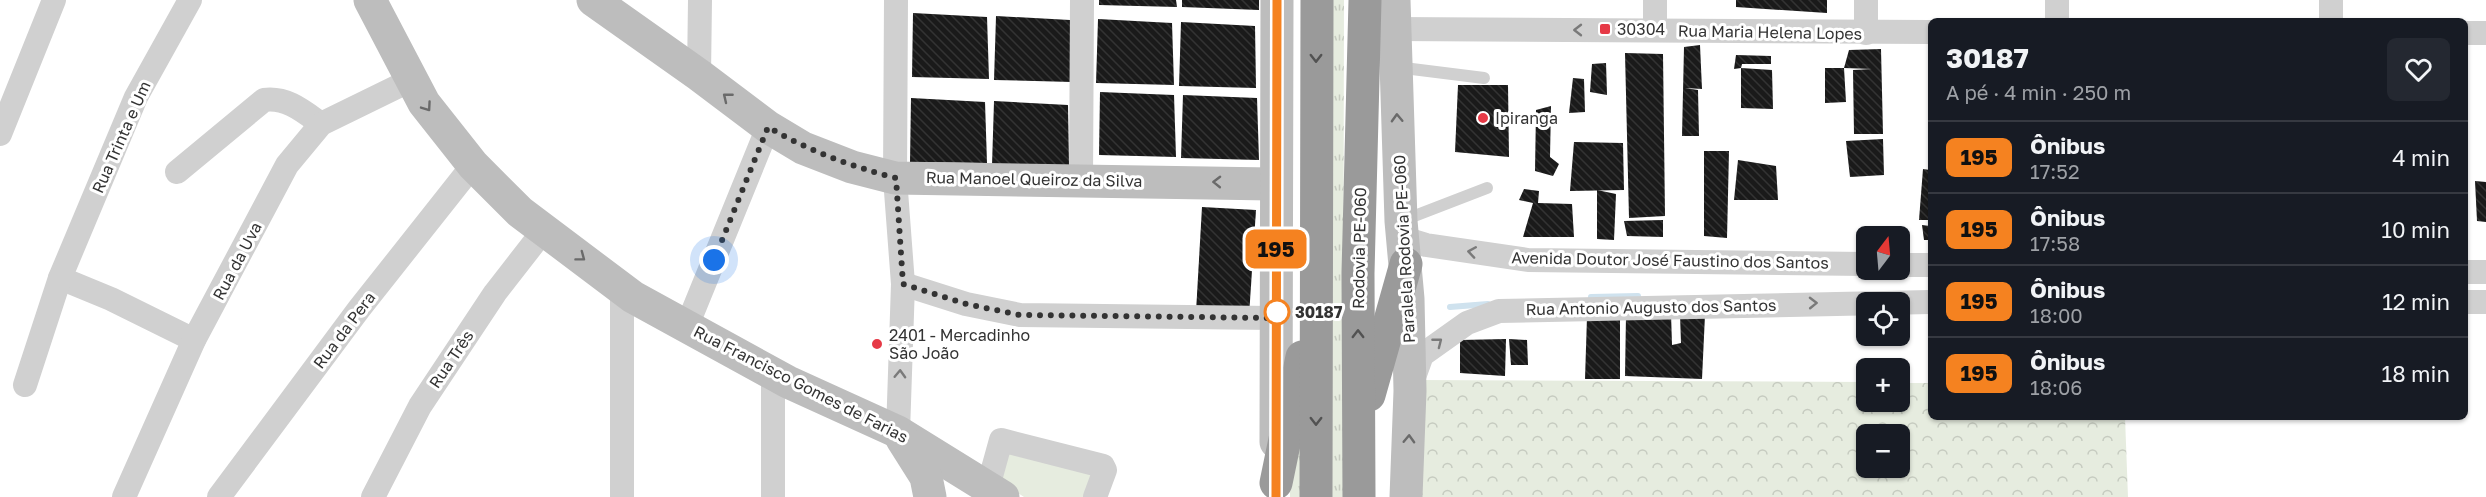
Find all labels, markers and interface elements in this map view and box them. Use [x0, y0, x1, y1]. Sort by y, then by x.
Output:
place label: 30304 [1617, 19, 1665, 39]
street label: Rua Maria Helena Lopes [1678, 20, 1862, 44]
marker: 30304 [1598, 22, 1612, 36]
one-way arrow [1574, 24, 1583, 36]
button: heart [2387, 38, 2450, 101]
text: 30187 [1946, 41, 2029, 74]
one-way arrow [1310, 54, 1322, 63]
street label: Rua Trinta e Um [87, 78, 155, 196]
text: A pé · 4 min · 250 m [1946, 80, 2131, 104]
one-way arrow [723, 94, 734, 105]
one-way arrow [420, 101, 431, 112]
place label: Ipiranga [1495, 108, 1558, 128]
marker: Ipiranga [1476, 111, 1490, 125]
one-way arrow [1391, 113, 1403, 122]
text: Ônibus [2030, 132, 2105, 159]
text: 195 [1961, 144, 1997, 170]
text: 4 min [2392, 144, 2450, 171]
street label: Paralela Rodovia PE-060 [1389, 154, 1419, 344]
text: 17:52 [2030, 159, 2080, 183]
street label: Rua Manoel Queiroz da Silva [926, 167, 1142, 191]
one-way arrow [1212, 176, 1221, 189]
street label: Rodovia PE-060 [1348, 187, 1370, 309]
text: Ônibus [2030, 204, 2105, 231]
text: 195 [1961, 216, 1997, 242]
text: 10 min [2381, 216, 2450, 243]
street label: Rua da Uva [208, 219, 266, 303]
north arrow [1856, 226, 1910, 280]
map controls [1856, 226, 1910, 478]
line badge: 195 [1242, 230, 1310, 268]
text: 17:58 [2030, 231, 2080, 255]
text: 195 [1258, 236, 1294, 262]
your location [699, 245, 729, 275]
one-way arrow [1468, 246, 1477, 258]
street label: Avenida Doutor José Faustino dos Santos [1511, 247, 1829, 273]
one-way arrow [574, 250, 585, 261]
text: Ônibus [2030, 276, 2105, 303]
street label: Rua da Pera [309, 288, 379, 372]
text: 195 [1961, 288, 1997, 314]
text: 12 min [2382, 288, 2450, 315]
button: locate [1856, 292, 1910, 346]
street label: Rua Antonio Augusto dos Santos [1525, 295, 1777, 319]
one-way arrow [1809, 296, 1818, 309]
marker: 30187 [1264, 299, 1290, 325]
place label: 30187 [1295, 302, 1343, 322]
text: 18:00 [2030, 303, 2083, 327]
street label: Rua Francisco Gomes de Farias [691, 321, 911, 447]
place label: 2401 - Mercadinho São João [889, 325, 1030, 363]
street label: Rua Três [424, 326, 478, 392]
one-way arrow [1352, 329, 1364, 338]
marker: 2401 - Mercadinho São João [870, 337, 884, 351]
one-way arrow [1431, 339, 1442, 350]
text: Ônibus [2030, 348, 2105, 375]
button: + [1856, 358, 1910, 412]
text: 195 [1961, 360, 1997, 386]
text: 18 min [2382, 360, 2450, 387]
one-way arrow [893, 369, 906, 378]
text: 18:06 [2030, 375, 2082, 399]
one-way arrow [1310, 417, 1322, 426]
button: − [1856, 424, 1910, 478]
one-way arrow [1402, 434, 1415, 443]

